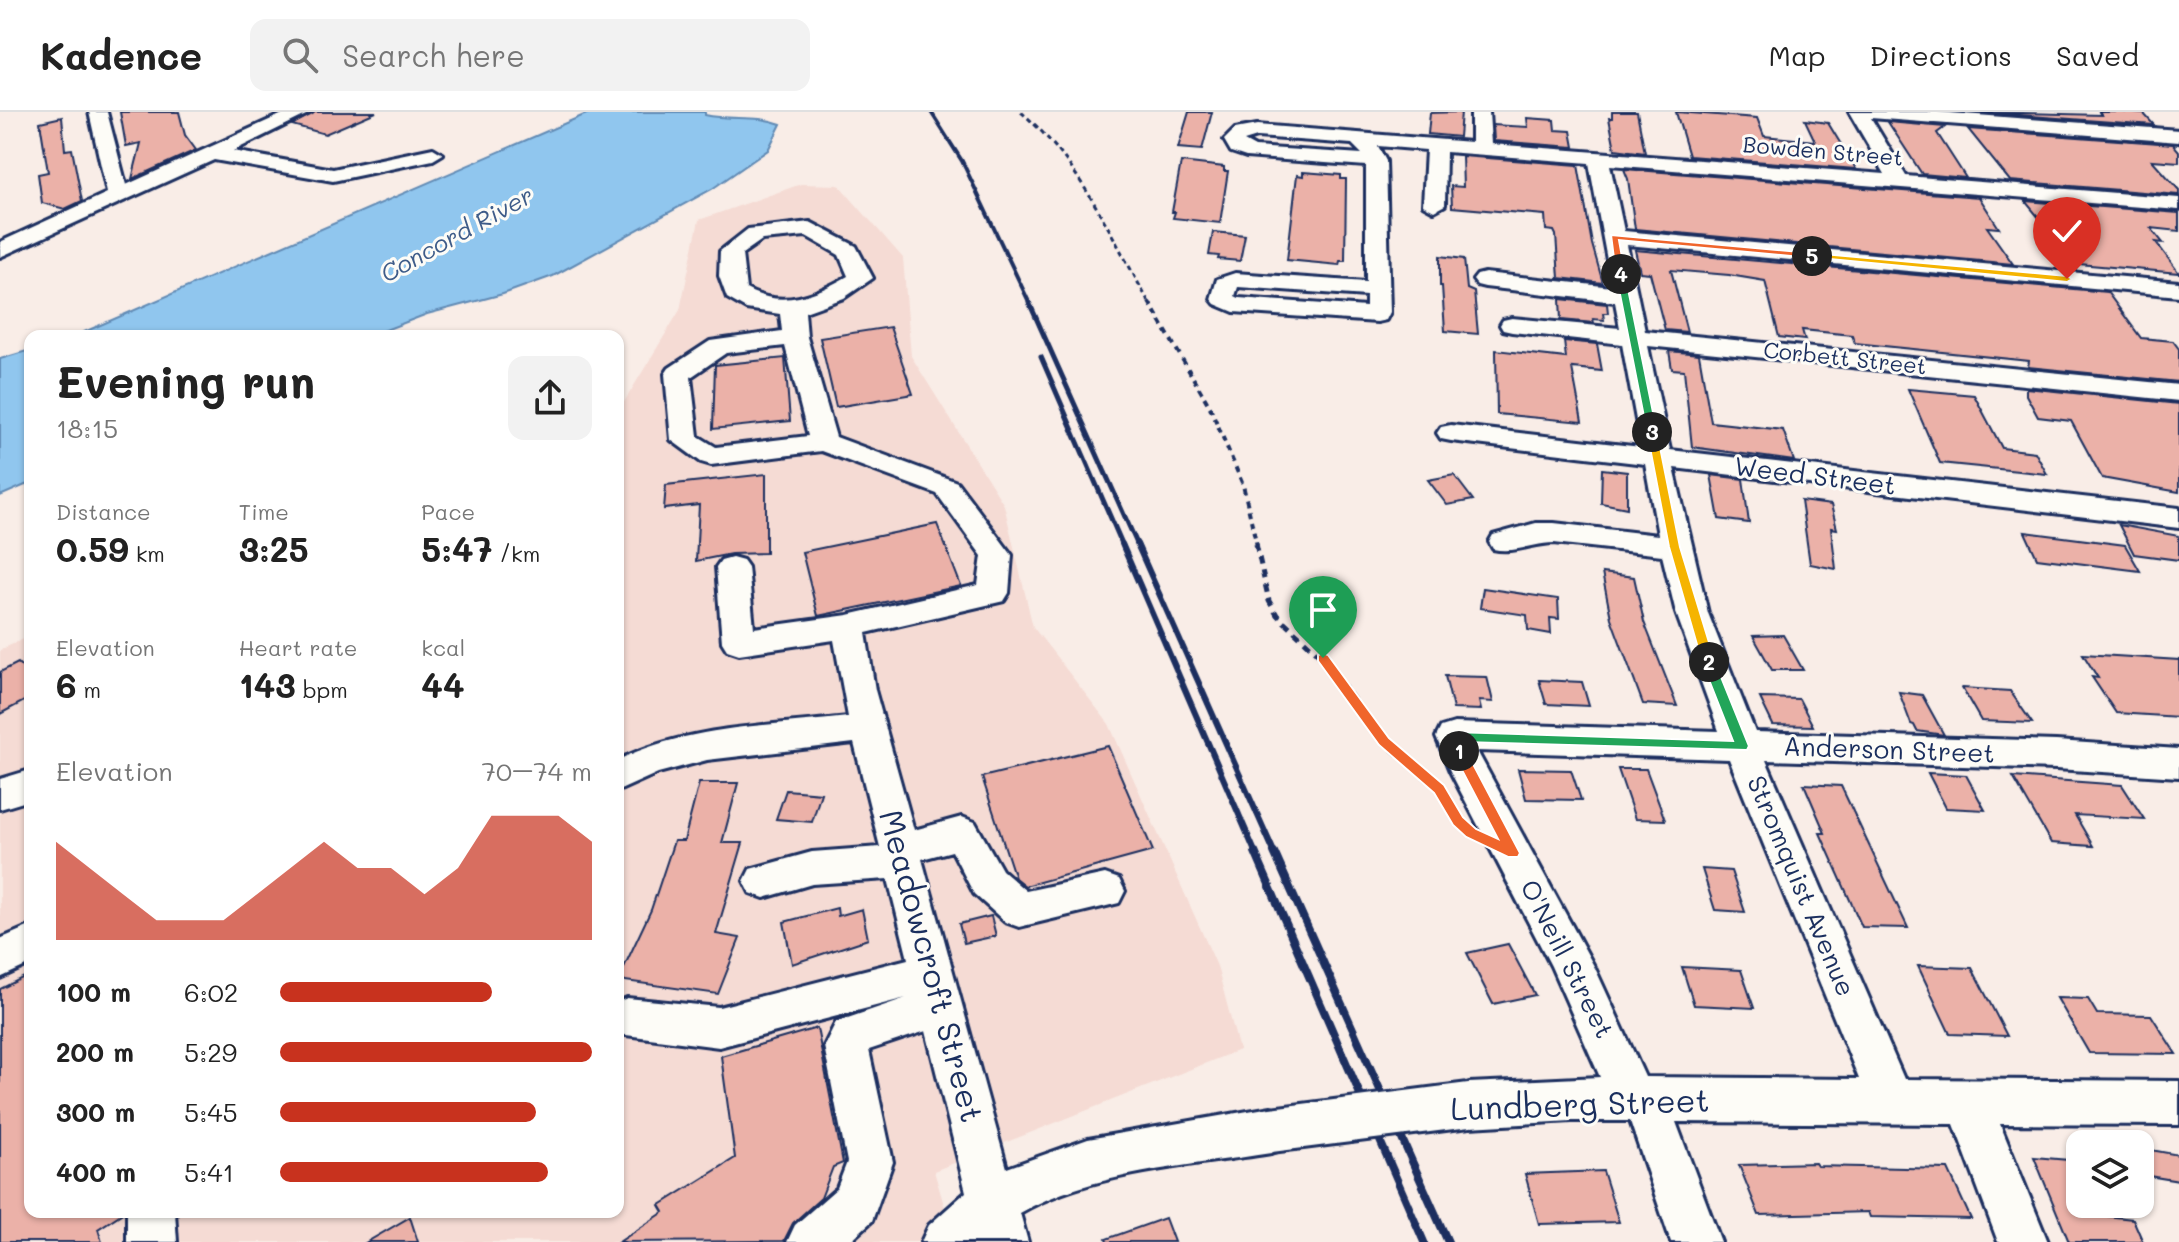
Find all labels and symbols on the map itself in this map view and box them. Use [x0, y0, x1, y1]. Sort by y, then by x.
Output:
street label: Bowden Street [1742, 129, 1904, 172]
water label: Concord River [374, 179, 538, 289]
pin [2033, 197, 2101, 279]
pin: 5 [1792, 236, 1832, 276]
pin: 4 [1601, 254, 1641, 294]
street label: Corbett Street [1762, 335, 1928, 380]
pin: 3 [1632, 412, 1672, 452]
street label: Weed Street [1732, 448, 1898, 502]
pin [1289, 576, 1357, 658]
pin: 2 [1689, 642, 1729, 682]
street label: Anderson Street [1783, 728, 1995, 770]
pin: 1 [1439, 731, 1479, 771]
street label: Stromquist Avenue [1740, 770, 1864, 1001]
street label: Meadowcroft Street [871, 805, 995, 1126]
street label: O'Neill Street [1513, 873, 1622, 1044]
street label: Lundberg Street [1450, 1077, 1710, 1129]

